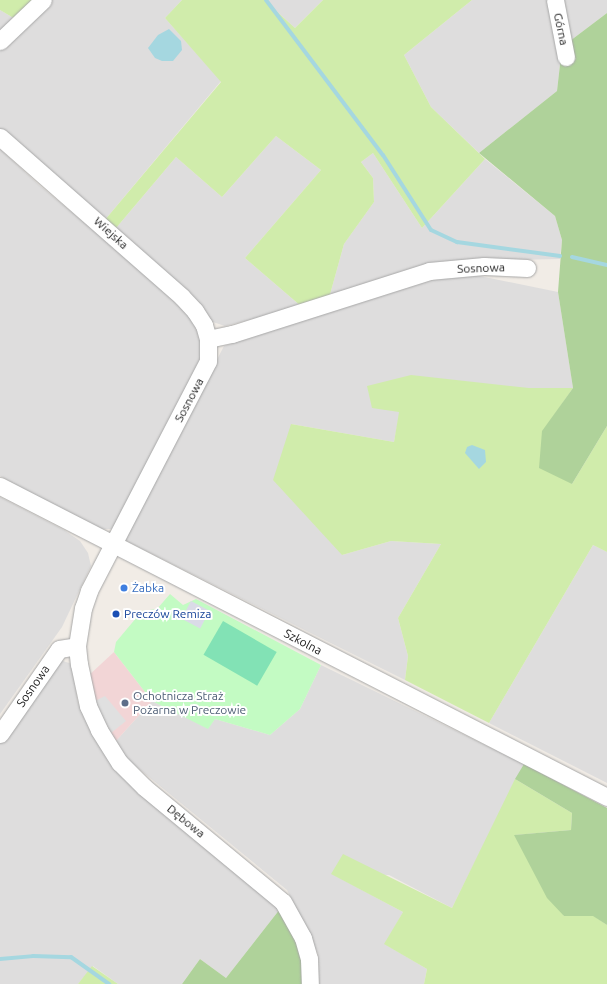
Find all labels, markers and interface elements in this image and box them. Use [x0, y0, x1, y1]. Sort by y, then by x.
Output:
street label: Górna [551, 12, 571, 46]
street label: Wiejska [91, 214, 131, 252]
street label: Sosnowa [457, 260, 505, 276]
street label: Sosnowa [171, 375, 207, 425]
place label: Żabka [132, 581, 164, 595]
marker: Żabka [119, 583, 129, 593]
place label: Preczów Remiza [124, 607, 211, 621]
marker: Preczów Remiza [111, 609, 121, 619]
street label: Szkolna [282, 626, 324, 658]
street label: Sosnowa [13, 662, 53, 710]
place label: Ochotnicza Straż Pożarna w Preczowie [133, 689, 246, 717]
marker: Ochotnicza Straż Pożarna w Preczowie [120, 698, 130, 708]
street label: Dębowa [164, 801, 208, 841]

